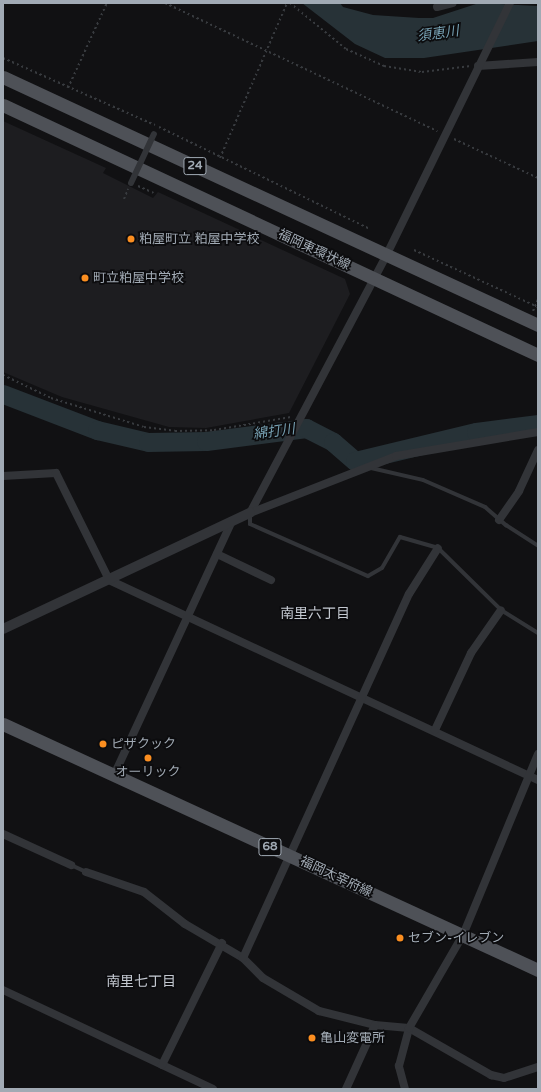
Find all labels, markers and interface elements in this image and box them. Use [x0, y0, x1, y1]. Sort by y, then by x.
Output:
water label: 須恵川 [416, 23, 460, 45]
road number: 24 [183, 156, 207, 176]
street label: 福岡東環状線 [275, 226, 353, 274]
place label: 粕屋町立 粕屋中学校 [139, 231, 259, 247]
marker: 粕屋町立 粕屋中学校 [126, 234, 136, 244]
place label: 町立粕屋中学校 [93, 270, 184, 286]
marker: 町立粕屋中学校 [80, 273, 90, 283]
water label: 綿打川 [252, 421, 296, 443]
district label: 南里六丁目 [280, 606, 350, 622]
place label: ピザクック [111, 736, 176, 752]
marker: ピザクック [98, 739, 108, 749]
marker: オーリック [143, 753, 153, 763]
place label: オーリック [116, 764, 180, 780]
road number: 68 [258, 837, 282, 857]
street label: 福岡太宰府線 [297, 853, 375, 901]
place label: セブン-イレブン [408, 930, 504, 946]
marker: セブン-イレブン [395, 933, 405, 943]
district label: 南里七丁目 [106, 974, 176, 990]
place label: 亀山変電所 [320, 1030, 385, 1046]
marker: 亀山変電所 [307, 1033, 317, 1043]

